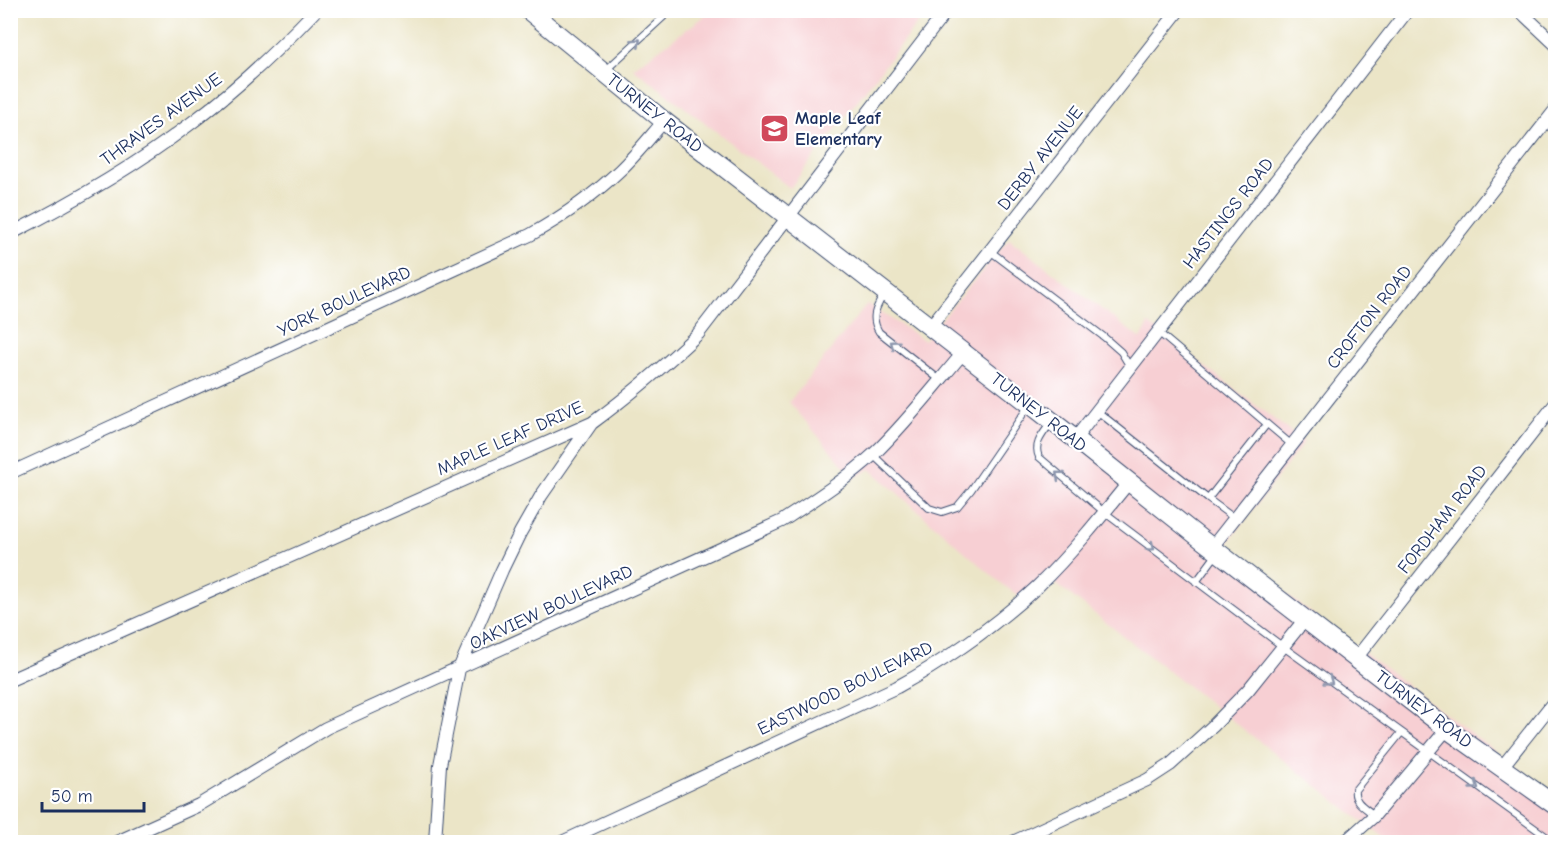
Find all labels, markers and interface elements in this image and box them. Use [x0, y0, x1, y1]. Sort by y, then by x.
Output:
one-way arrow [630, 38, 641, 49]
street label: THRAVES AVENUE [97, 68, 226, 170]
street label: TURNEY ROAD [603, 69, 707, 157]
street label: DERBY AVENUE [993, 102, 1088, 214]
place label: Maple Leaf Elementary [795, 108, 883, 150]
school or university icon: Maple Leaf Elementary [758, 112, 790, 144]
street label: HASTINGS ROAD [1179, 154, 1278, 273]
street label: YORK BOULEVARD [274, 261, 414, 341]
street label: CROFTON ROAD [1322, 261, 1416, 373]
one-way arrow [889, 341, 900, 352]
street label: TURNEY ROAD [987, 368, 1091, 456]
street label: MAPLE LEAF DRIVE [434, 397, 587, 480]
street label: FORDHAM ROAD [1393, 461, 1491, 578]
one-way arrow [1055, 471, 1066, 482]
one-way arrow [1144, 540, 1155, 551]
street label: OAKVIEW BOULEVARD [466, 560, 636, 654]
street label: EASTWOOD BOULEVARD [754, 637, 936, 740]
street label: TURNEY ROAD [1371, 666, 1476, 753]
one-way arrow [1322, 674, 1333, 685]
scale bar [42, 775, 144, 813]
one-way arrow [1469, 779, 1480, 790]
text: 50 m [51, 786, 93, 807]

